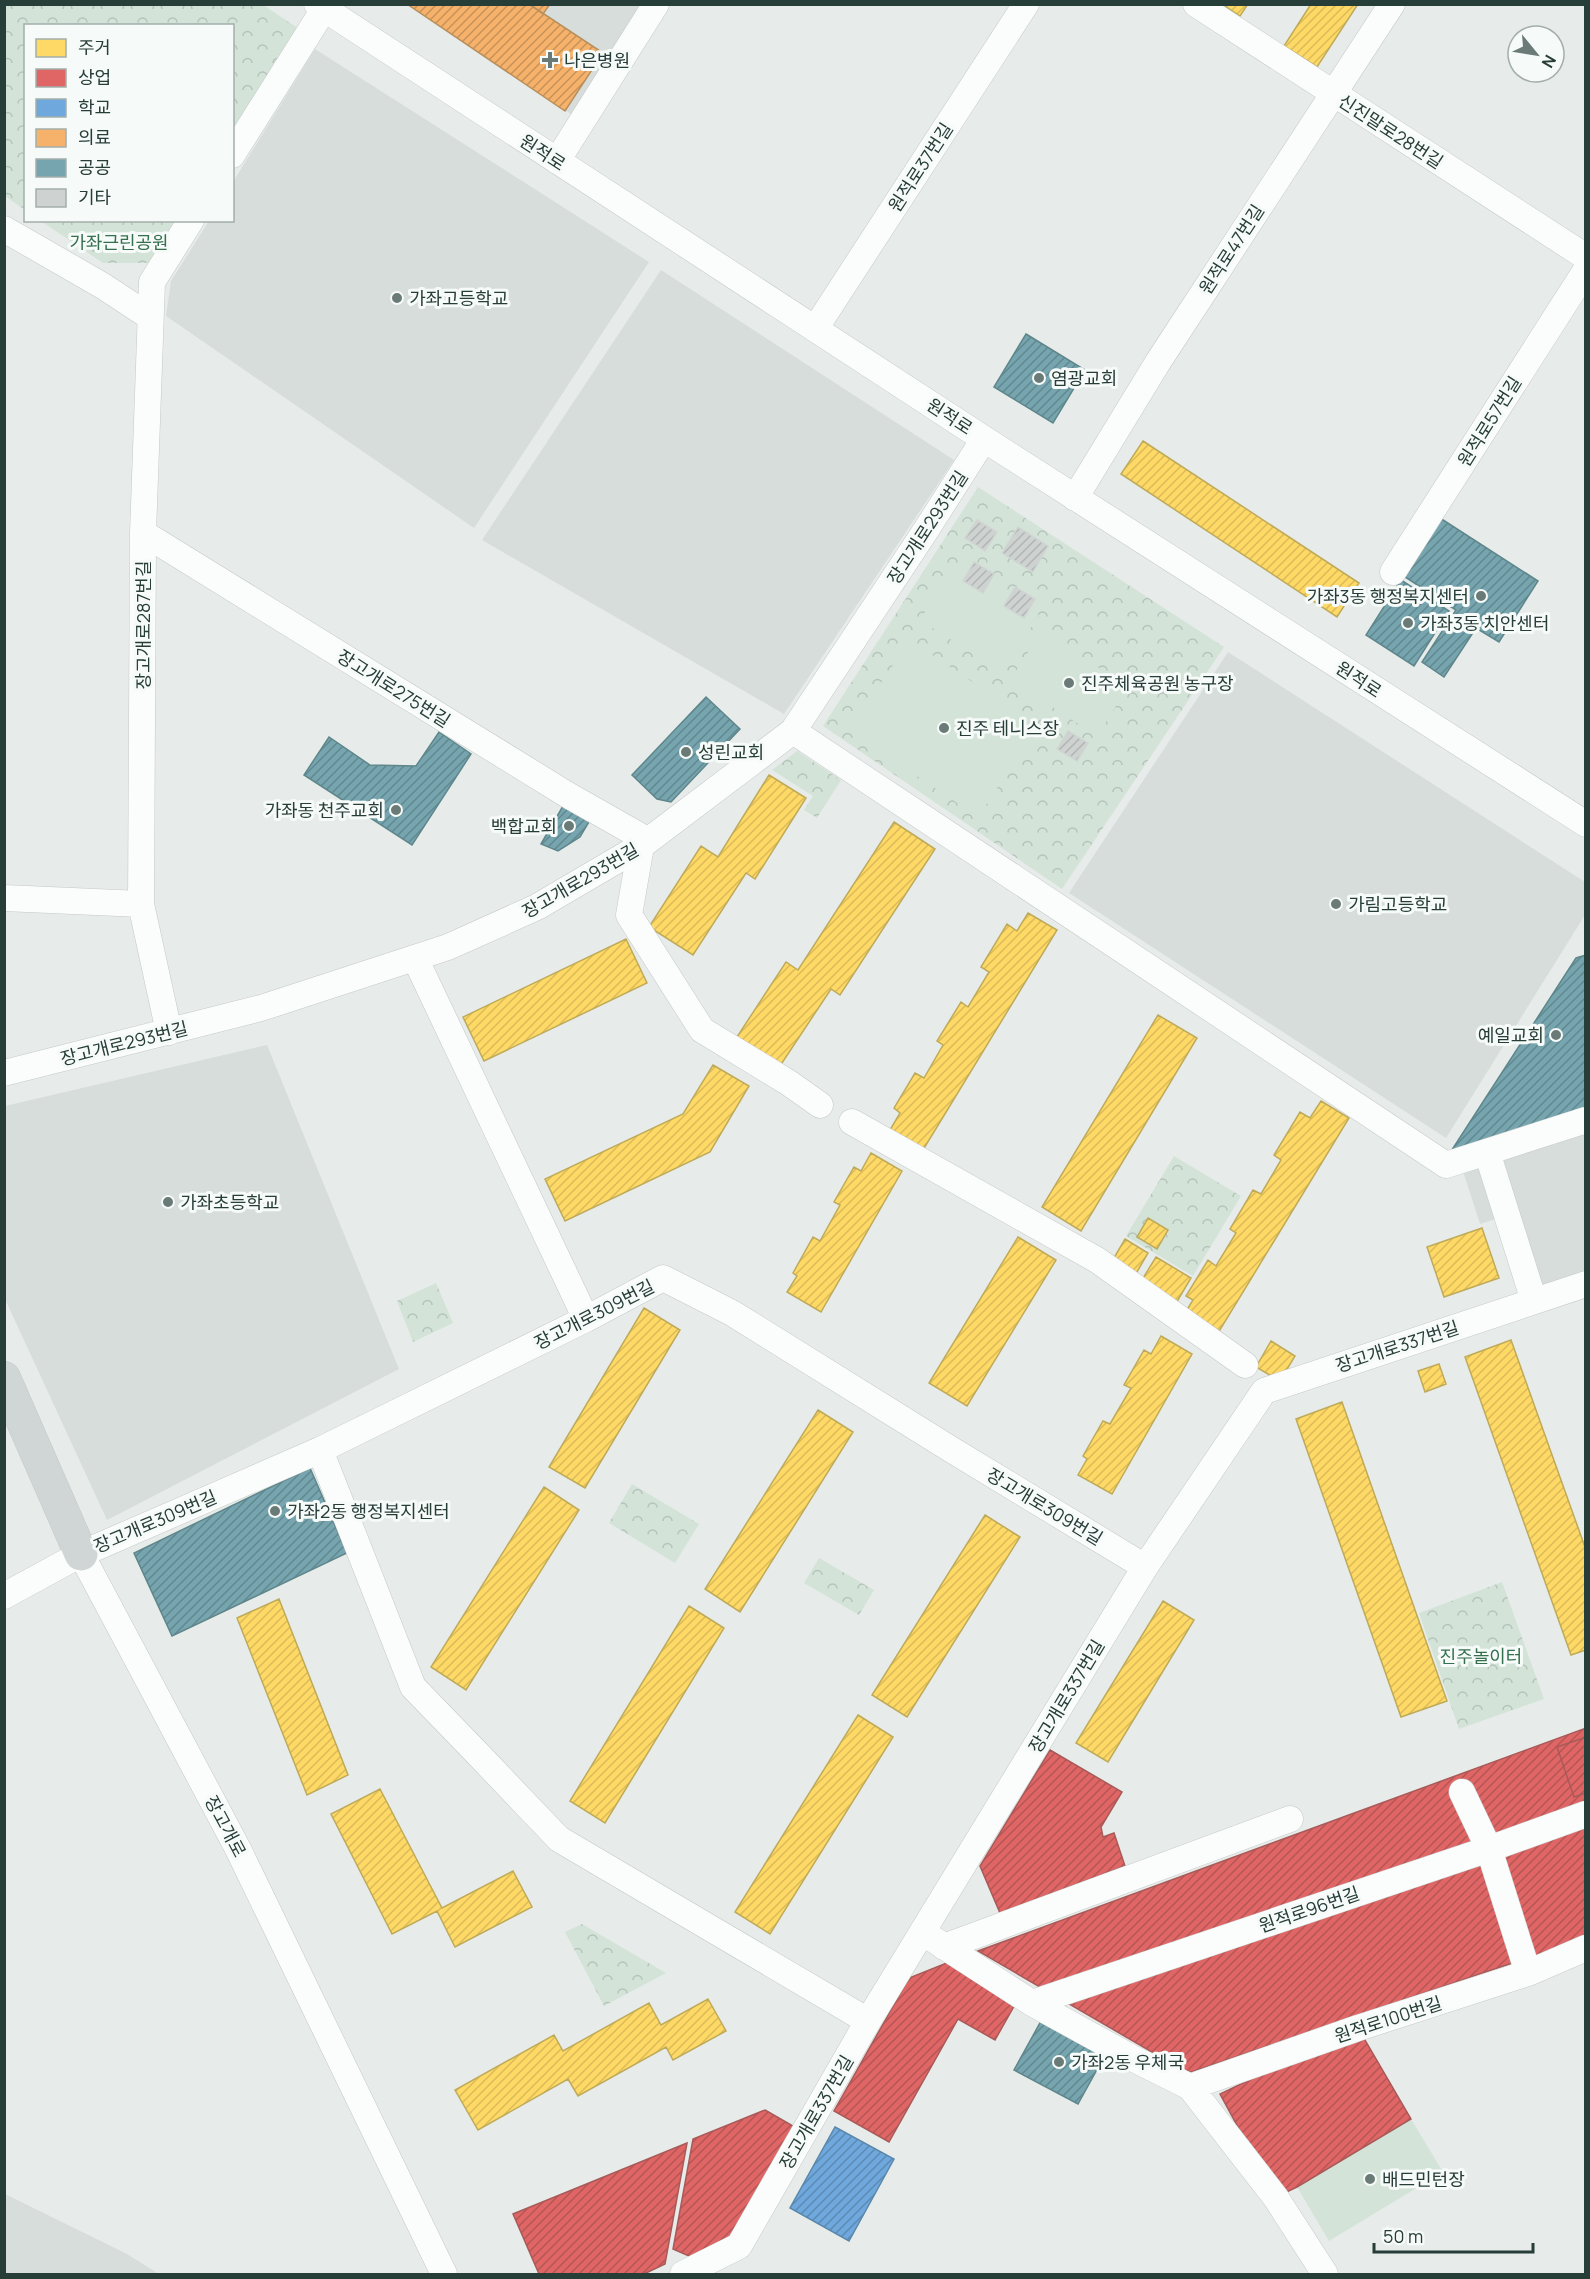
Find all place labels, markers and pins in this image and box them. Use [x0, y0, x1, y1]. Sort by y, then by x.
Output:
place label: 나은병원 [564, 48, 630, 72]
marker: 나은병원 [541, 51, 559, 69]
place label: 가좌고등학교 [409, 286, 508, 310]
marker: 가좌고등학교 [390, 291, 404, 305]
place label: 염광교회 [1051, 366, 1117, 390]
marker: 염광교회 [1032, 371, 1046, 385]
place label: 가좌3동 행정복지센터 [1306, 584, 1469, 608]
marker: 가좌3동 행정복지센터 [1474, 589, 1488, 603]
place label: 가좌3동 치안센터 [1420, 611, 1549, 635]
marker: 가좌3동 치안센터 [1401, 616, 1415, 630]
place label: 진주체육공원 농구장 [1081, 671, 1234, 695]
marker: 진주체육공원 농구장 [1062, 676, 1076, 690]
place label: 진주 테니스장 [956, 716, 1059, 740]
marker: 진주 테니스장 [937, 721, 951, 735]
place label: 성린교회 [698, 740, 764, 764]
marker: 성린교회 [679, 745, 693, 759]
place label: 가좌동 천주교회 [264, 798, 384, 822]
marker: 가좌동 천주교회 [389, 803, 403, 817]
place label: 백합교회 [491, 814, 557, 838]
marker: 백합교회 [562, 819, 576, 833]
place label: 가림고등학교 [1348, 892, 1447, 916]
marker: 가림고등학교 [1329, 897, 1343, 911]
place label: 예일교회 [1478, 1023, 1544, 1047]
marker: 예일교회 [1549, 1028, 1563, 1042]
place label: 가좌초등학교 [180, 1190, 279, 1214]
marker: 가좌초등학교 [161, 1195, 175, 1209]
place label: 가좌2동 행정복지센터 [287, 1499, 450, 1523]
marker: 가좌2동 행정복지센터 [268, 1504, 282, 1518]
place label: 가좌2동 우체국 [1071, 2050, 1184, 2074]
marker: 가좌2동 우체국 [1052, 2055, 1066, 2069]
place label: 배드민턴장 [1382, 2167, 1465, 2191]
marker: 배드민턴장 [1363, 2172, 1377, 2186]

